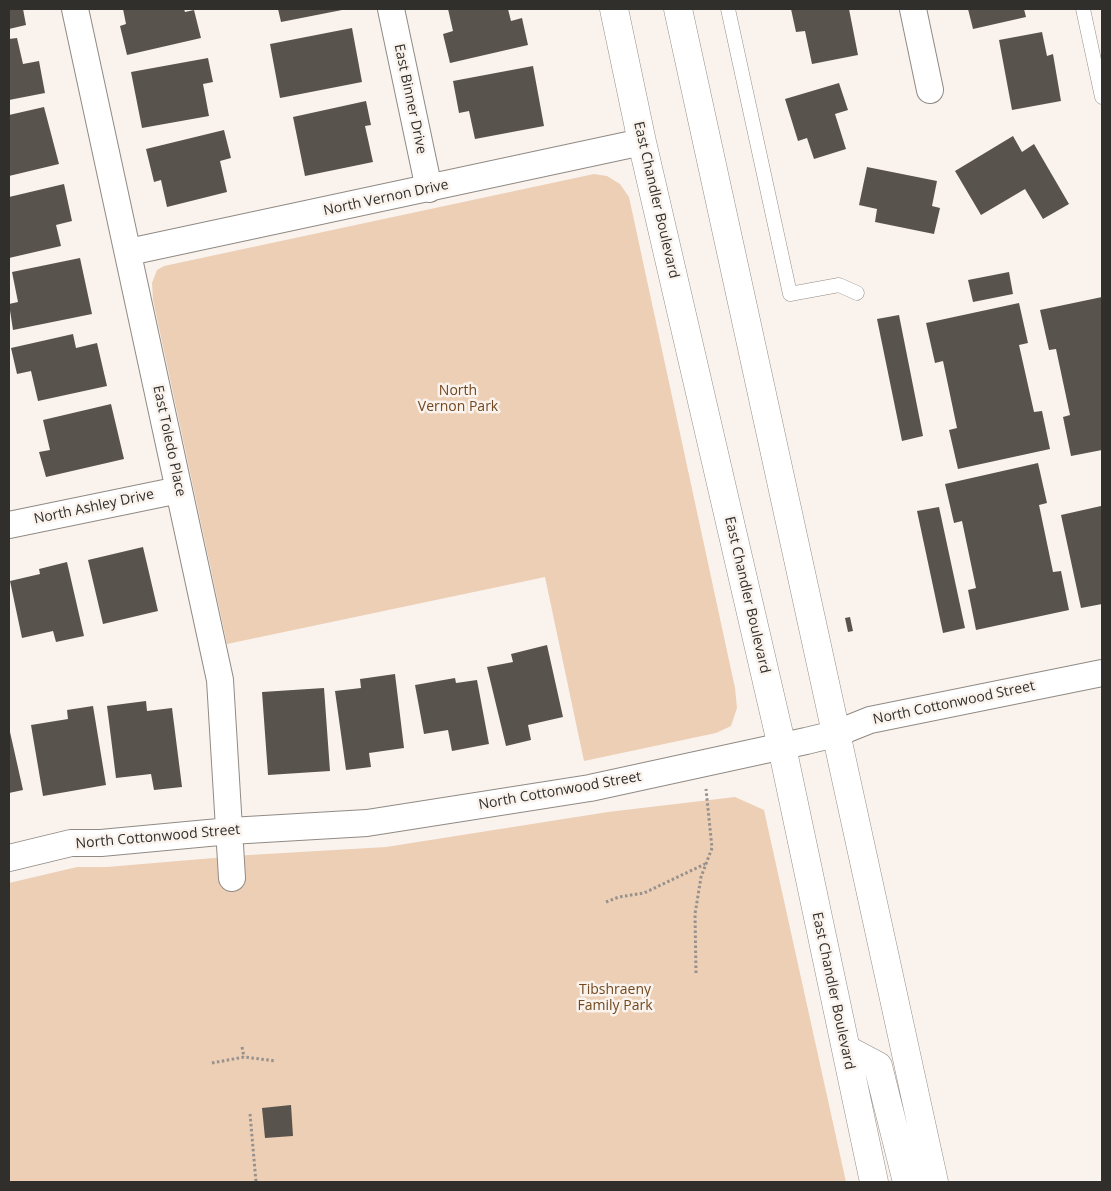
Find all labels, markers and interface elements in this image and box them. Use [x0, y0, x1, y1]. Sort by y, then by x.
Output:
street label: East Binner Drive [390, 42, 430, 156]
street label: East Chandler Boulevard [630, 120, 682, 280]
street label: North Vernon Drive [322, 177, 450, 219]
park label: North Vernon Park [418, 383, 498, 416]
street label: East Toledo Place [149, 384, 189, 498]
street label: North Ashley Drive [32, 486, 156, 528]
street label: East Chandler Boulevard [721, 515, 773, 675]
street label: North Cottonwood Street [871, 678, 1037, 728]
street label: North Cottonwood Street [477, 768, 643, 814]
street label: North Cottonwood Street [75, 821, 241, 853]
street label: East Chandler Boulevard [808, 911, 858, 1071]
park label: Tibshraeny Family Park [578, 982, 652, 1014]

